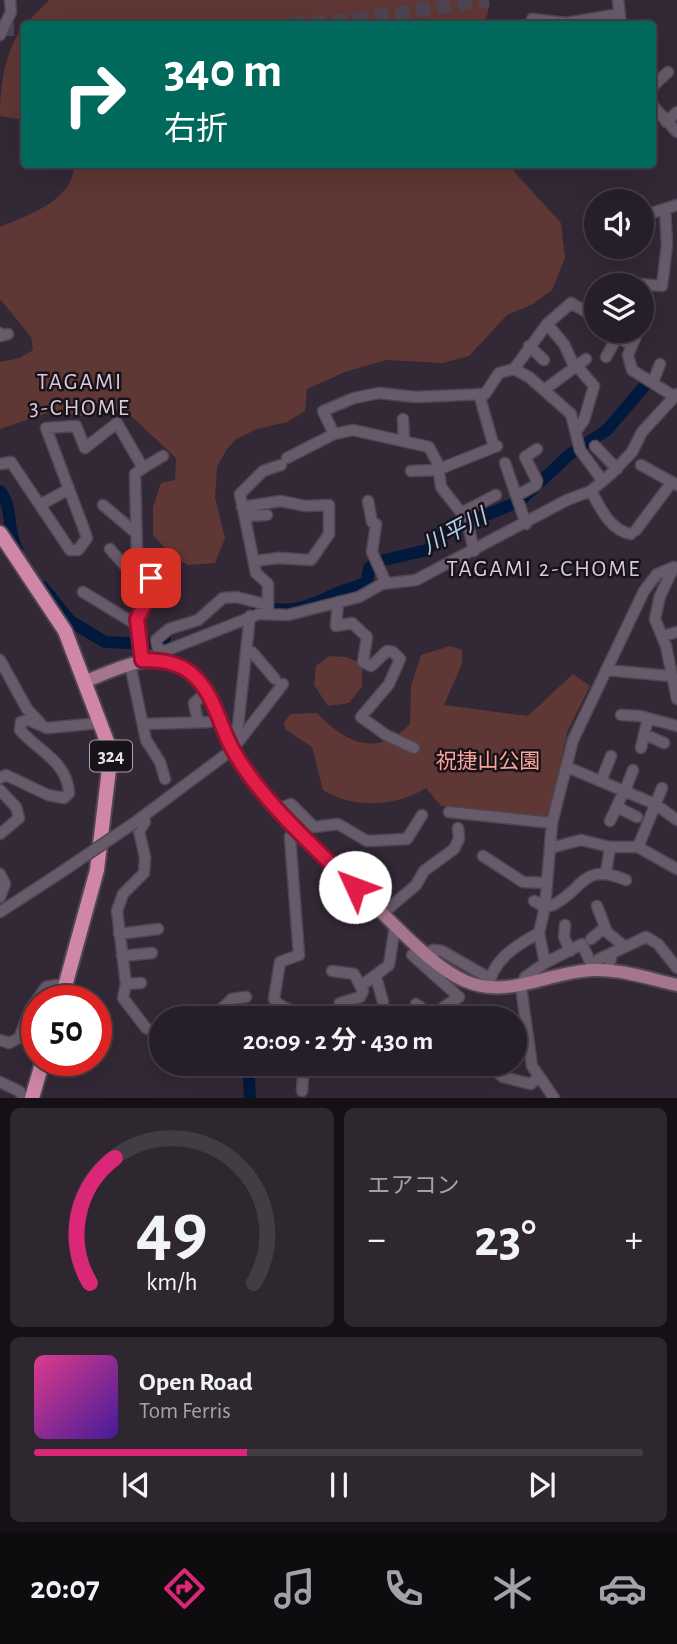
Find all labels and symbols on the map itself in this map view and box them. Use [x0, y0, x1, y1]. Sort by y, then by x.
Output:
district label: TAGAMI 3-CHOME [29, 371, 131, 420]
water label: 川平川 [419, 503, 494, 558]
pin [121, 548, 181, 608]
district label: TAGAMI 2-CHOME [447, 558, 641, 581]
road number: 324 [90, 740, 132, 772]
park label: 祝捷山公園 [436, 750, 541, 772]
position arrow [318, 850, 392, 924]
speed limit sign: 50 [21, 985, 112, 1076]

